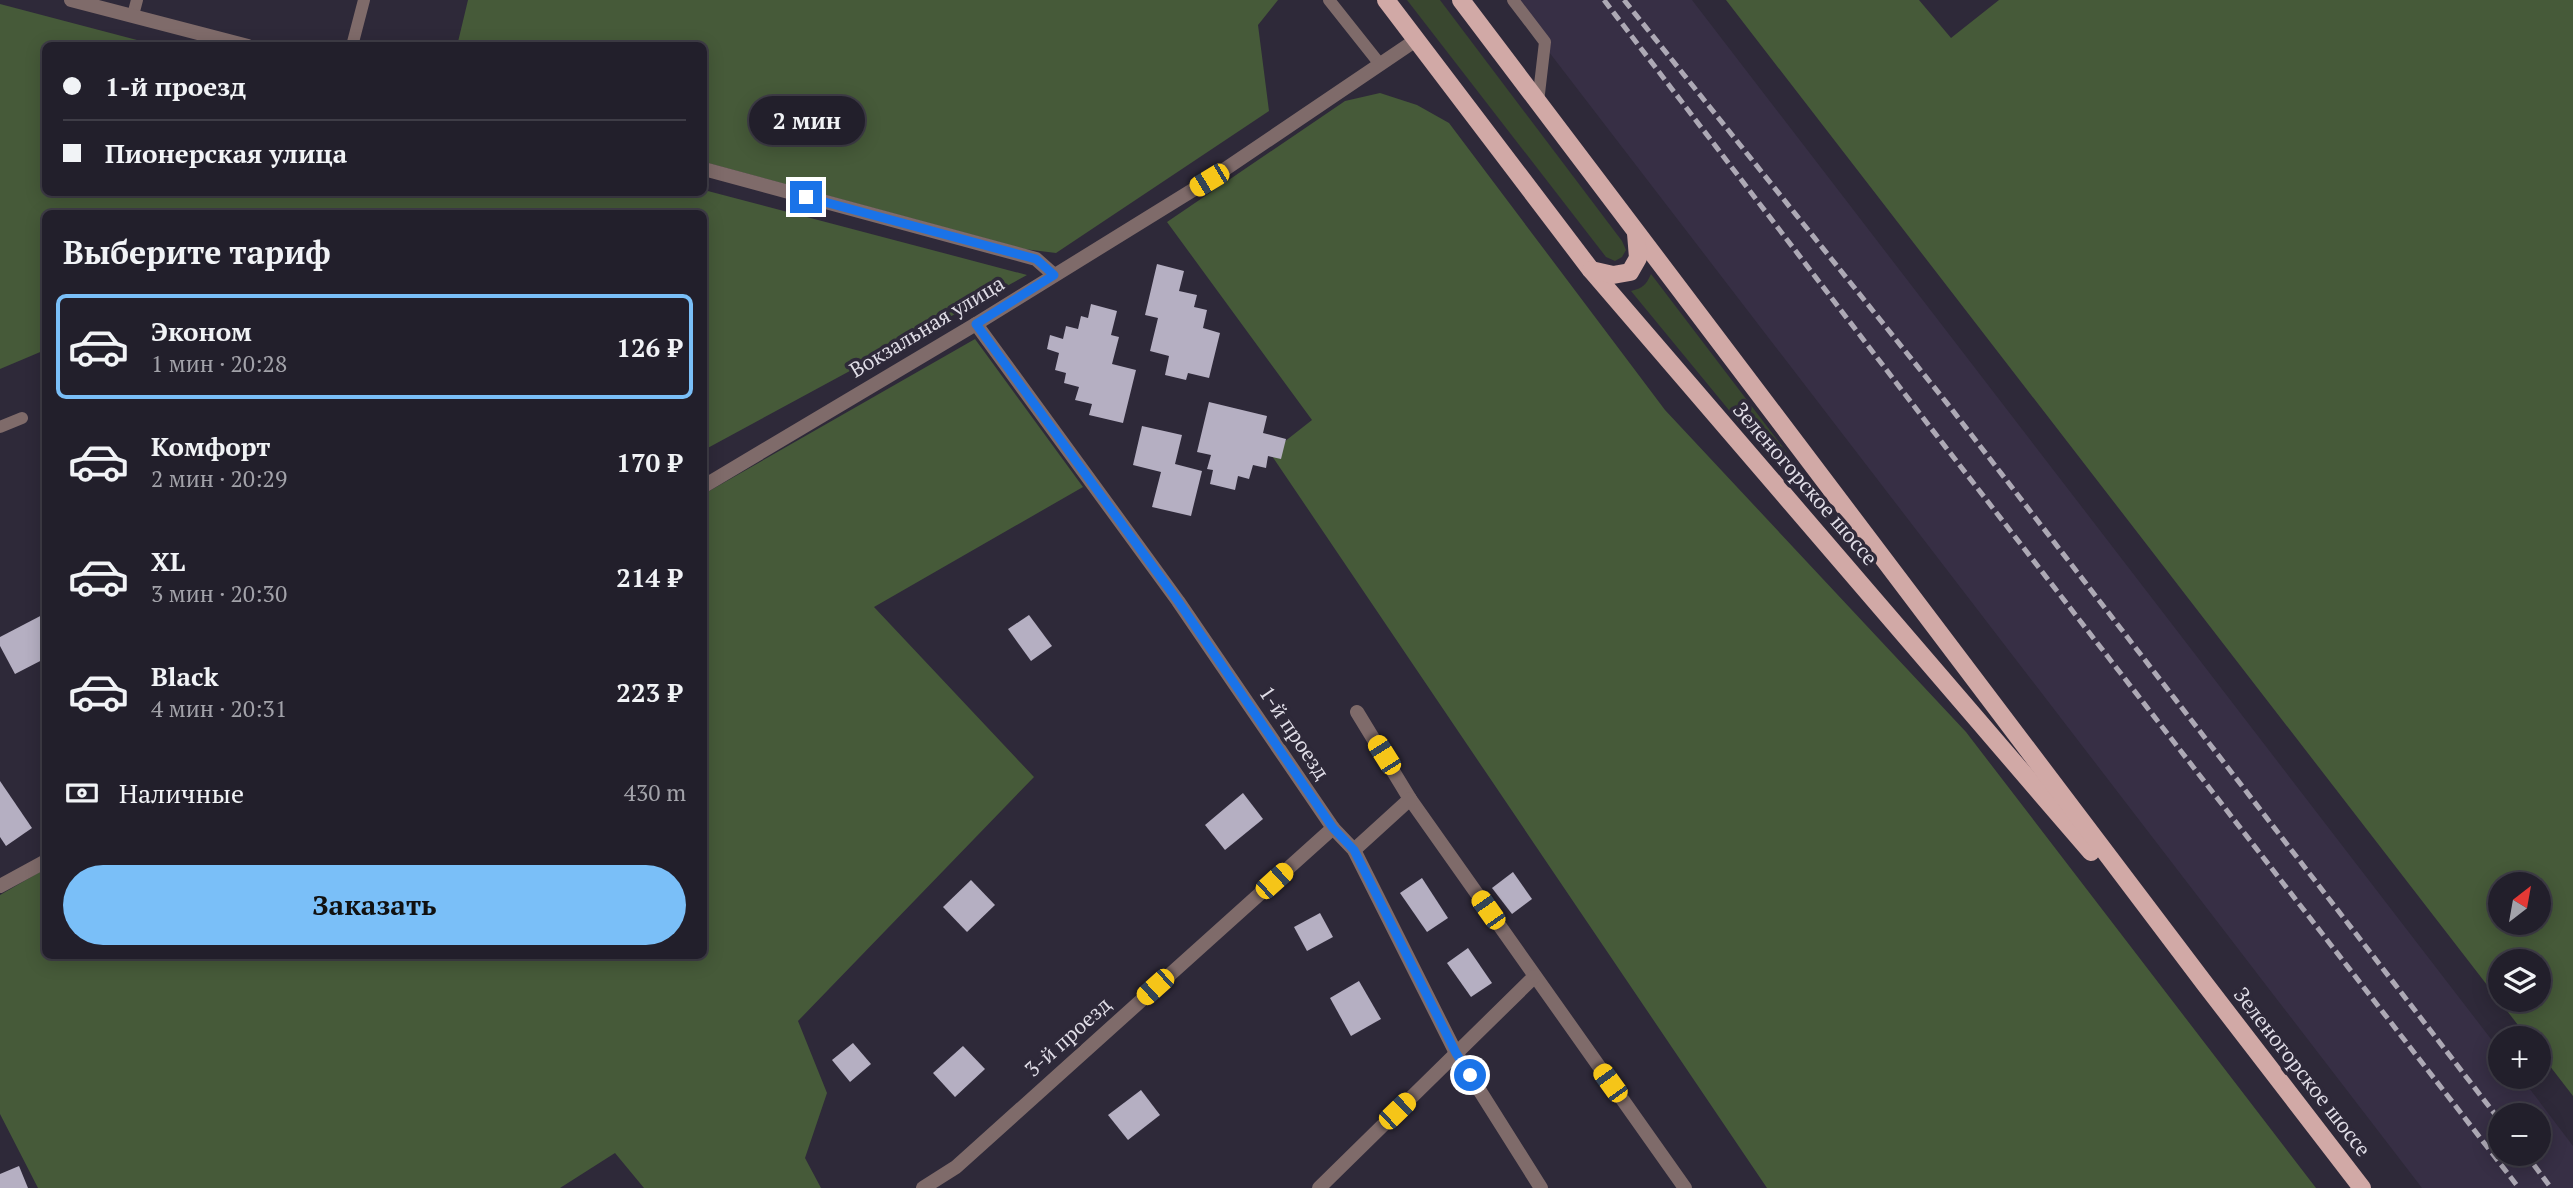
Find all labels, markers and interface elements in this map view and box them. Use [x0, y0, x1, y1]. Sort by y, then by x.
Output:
text: 1-й проезд [105, 69, 246, 103]
callout: 2 мин [748, 96, 864, 144]
text: 2 мин [773, 105, 841, 136]
text: Пионерская улица [105, 136, 347, 170]
car [1186, 160, 1233, 200]
route end [790, 181, 822, 213]
text: Выберите тариф [63, 231, 331, 273]
street label: Вокзальная улица [844, 269, 1009, 383]
text: Эконом [151, 314, 252, 348]
icon: car [67, 315, 130, 378]
text: 126 ₽ [616, 330, 682, 364]
text: 1 мин · 20:28 [151, 348, 287, 379]
street label: Зеленогорское шоссе [1727, 396, 1884, 571]
text: Комфорт [151, 429, 270, 463]
icon: car [67, 430, 130, 493]
text: 170 ₽ [616, 445, 682, 479]
text: 2 мин · 20:29 [151, 463, 287, 494]
text: XL [151, 544, 185, 578]
icon: car [67, 545, 130, 608]
text: 214 ₽ [616, 560, 682, 594]
text: 3 мин · 20:30 [151, 578, 287, 609]
text: Black [151, 659, 219, 693]
icon: car [67, 660, 130, 723]
text: 223 ₽ [616, 675, 682, 709]
street label: 1-й проезд [1253, 680, 1336, 785]
text: 4 мин · 20:31 [151, 693, 287, 724]
car [1364, 732, 1405, 778]
icon: cash [63, 774, 101, 812]
text: Наличные [119, 776, 244, 810]
text: 430 m [624, 777, 686, 808]
car [1252, 859, 1297, 903]
button: Заказать [63, 865, 686, 945]
north arrow [2488, 872, 2552, 934]
map controls [2488, 872, 2551, 1166]
car [1468, 887, 1509, 933]
button: layers [2488, 949, 2551, 1012]
car [1133, 965, 1178, 1009]
street label: Зеленогорское шоссе [2228, 981, 2378, 1162]
street label: 3-й проезд [1018, 990, 1116, 1082]
button: + [2488, 1026, 2551, 1089]
route start [1454, 1059, 1486, 1091]
car [1590, 1060, 1631, 1106]
car [1375, 1089, 1420, 1133]
button: − [2488, 1103, 2551, 1166]

